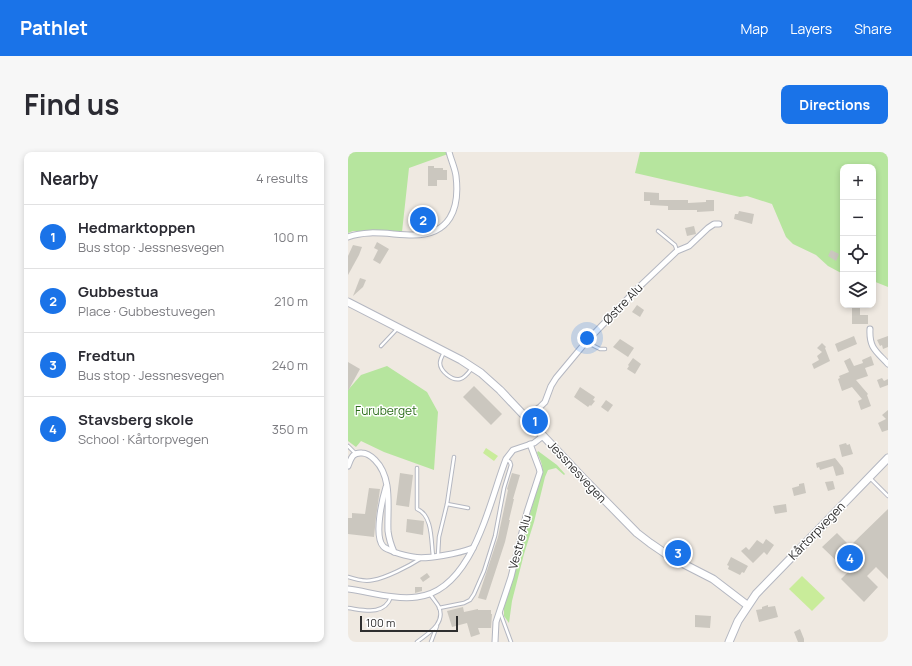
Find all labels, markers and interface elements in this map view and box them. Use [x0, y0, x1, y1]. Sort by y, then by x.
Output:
text: Pathlet [20, 15, 88, 41]
text: Map [740, 19, 768, 38]
text: Layers [790, 19, 832, 38]
text: Share [854, 19, 892, 38]
text: Find us [24, 85, 119, 123]
button: Directions [781, 85, 888, 124]
map controls [840, 164, 876, 308]
button: + [840, 164, 876, 200]
text: Nearby [40, 167, 98, 190]
text: 4 results [256, 169, 308, 187]
button: − [840, 200, 876, 236]
pin: 2 [410, 205, 436, 235]
text: Hedmarktoppen [78, 217, 195, 238]
text: 1 [50, 228, 56, 246]
text: 100 m [273, 228, 308, 246]
button: locate [840, 236, 876, 272]
text: Bus stop · Jessnesvegen [78, 238, 224, 256]
button: layers [840, 272, 876, 308]
street label: Østre Alu [599, 279, 646, 328]
text: Gubbestua [78, 281, 159, 302]
text: 2 [49, 292, 57, 310]
text: 210 m [274, 292, 308, 310]
text: Place · Gubbestuvegen [78, 302, 215, 320]
your location [577, 328, 597, 348]
text: Fredtun [78, 345, 135, 366]
text: 3 [49, 356, 57, 374]
text: 240 m [272, 356, 308, 374]
text: Bus stop · Jessnesvegen [78, 366, 224, 384]
park label: Furuberget [355, 402, 417, 419]
pin: 1 [522, 406, 548, 436]
text: Stavsberg skole [78, 409, 194, 430]
text: 4 [49, 420, 57, 438]
text: 350 m [272, 420, 308, 438]
text: School · Kårtorpvegen [78, 430, 209, 448]
street label: Jessnesvegen [544, 437, 611, 506]
street label: Kårtorpvegen [785, 498, 849, 563]
street label: Vestre Alu [504, 513, 535, 571]
pin: 3 [665, 538, 691, 568]
pin: 4 [837, 543, 863, 573]
scale bar [360, 614, 458, 633]
text: 100 m [366, 615, 395, 630]

